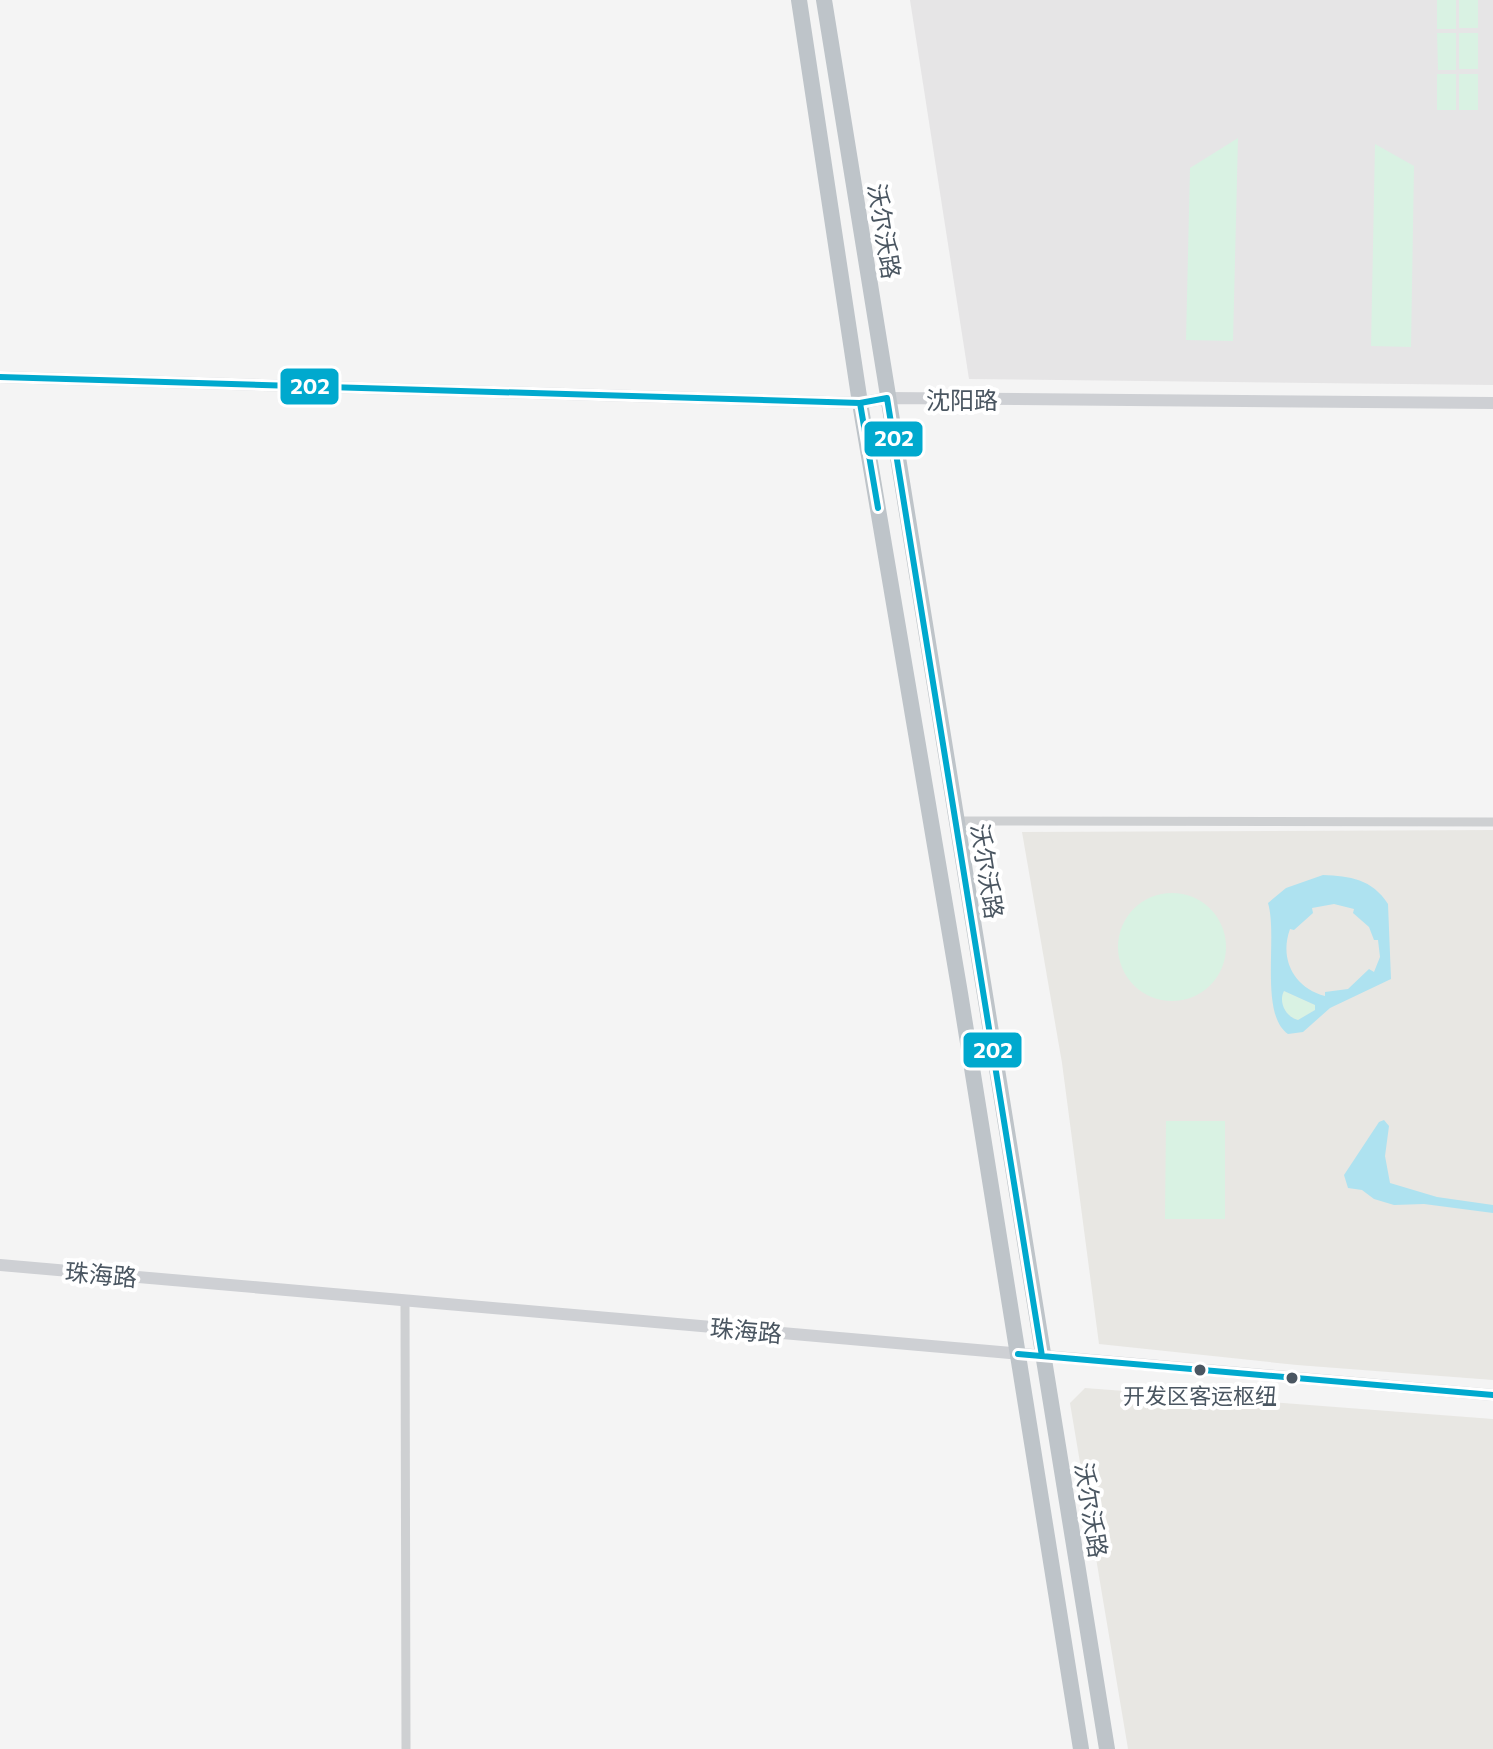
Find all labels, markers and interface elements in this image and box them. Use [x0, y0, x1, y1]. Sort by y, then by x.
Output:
street label: 沃尔沃路 [863, 181, 907, 281]
line badge: 202 [279, 367, 340, 406]
text: 202 [290, 372, 330, 399]
street label: 沈阳路 [926, 385, 998, 414]
line badge: 202 [863, 420, 924, 458]
text: 202 [874, 424, 914, 451]
street label: 沃尔沃路 [966, 821, 1010, 921]
line badge: 202 [962, 1031, 1023, 1069]
text: 202 [973, 1036, 1013, 1063]
street label: 珠海路 [64, 1256, 138, 1292]
street label: 珠海路 [709, 1312, 783, 1348]
marker: 开发区客运枢纽 [1192, 1362, 1208, 1378]
unlabelled marker [1284, 1370, 1300, 1386]
place label: 开发区客运枢纽 [1123, 1382, 1277, 1409]
street label: 沃尔沃路 [1070, 1460, 1114, 1560]

